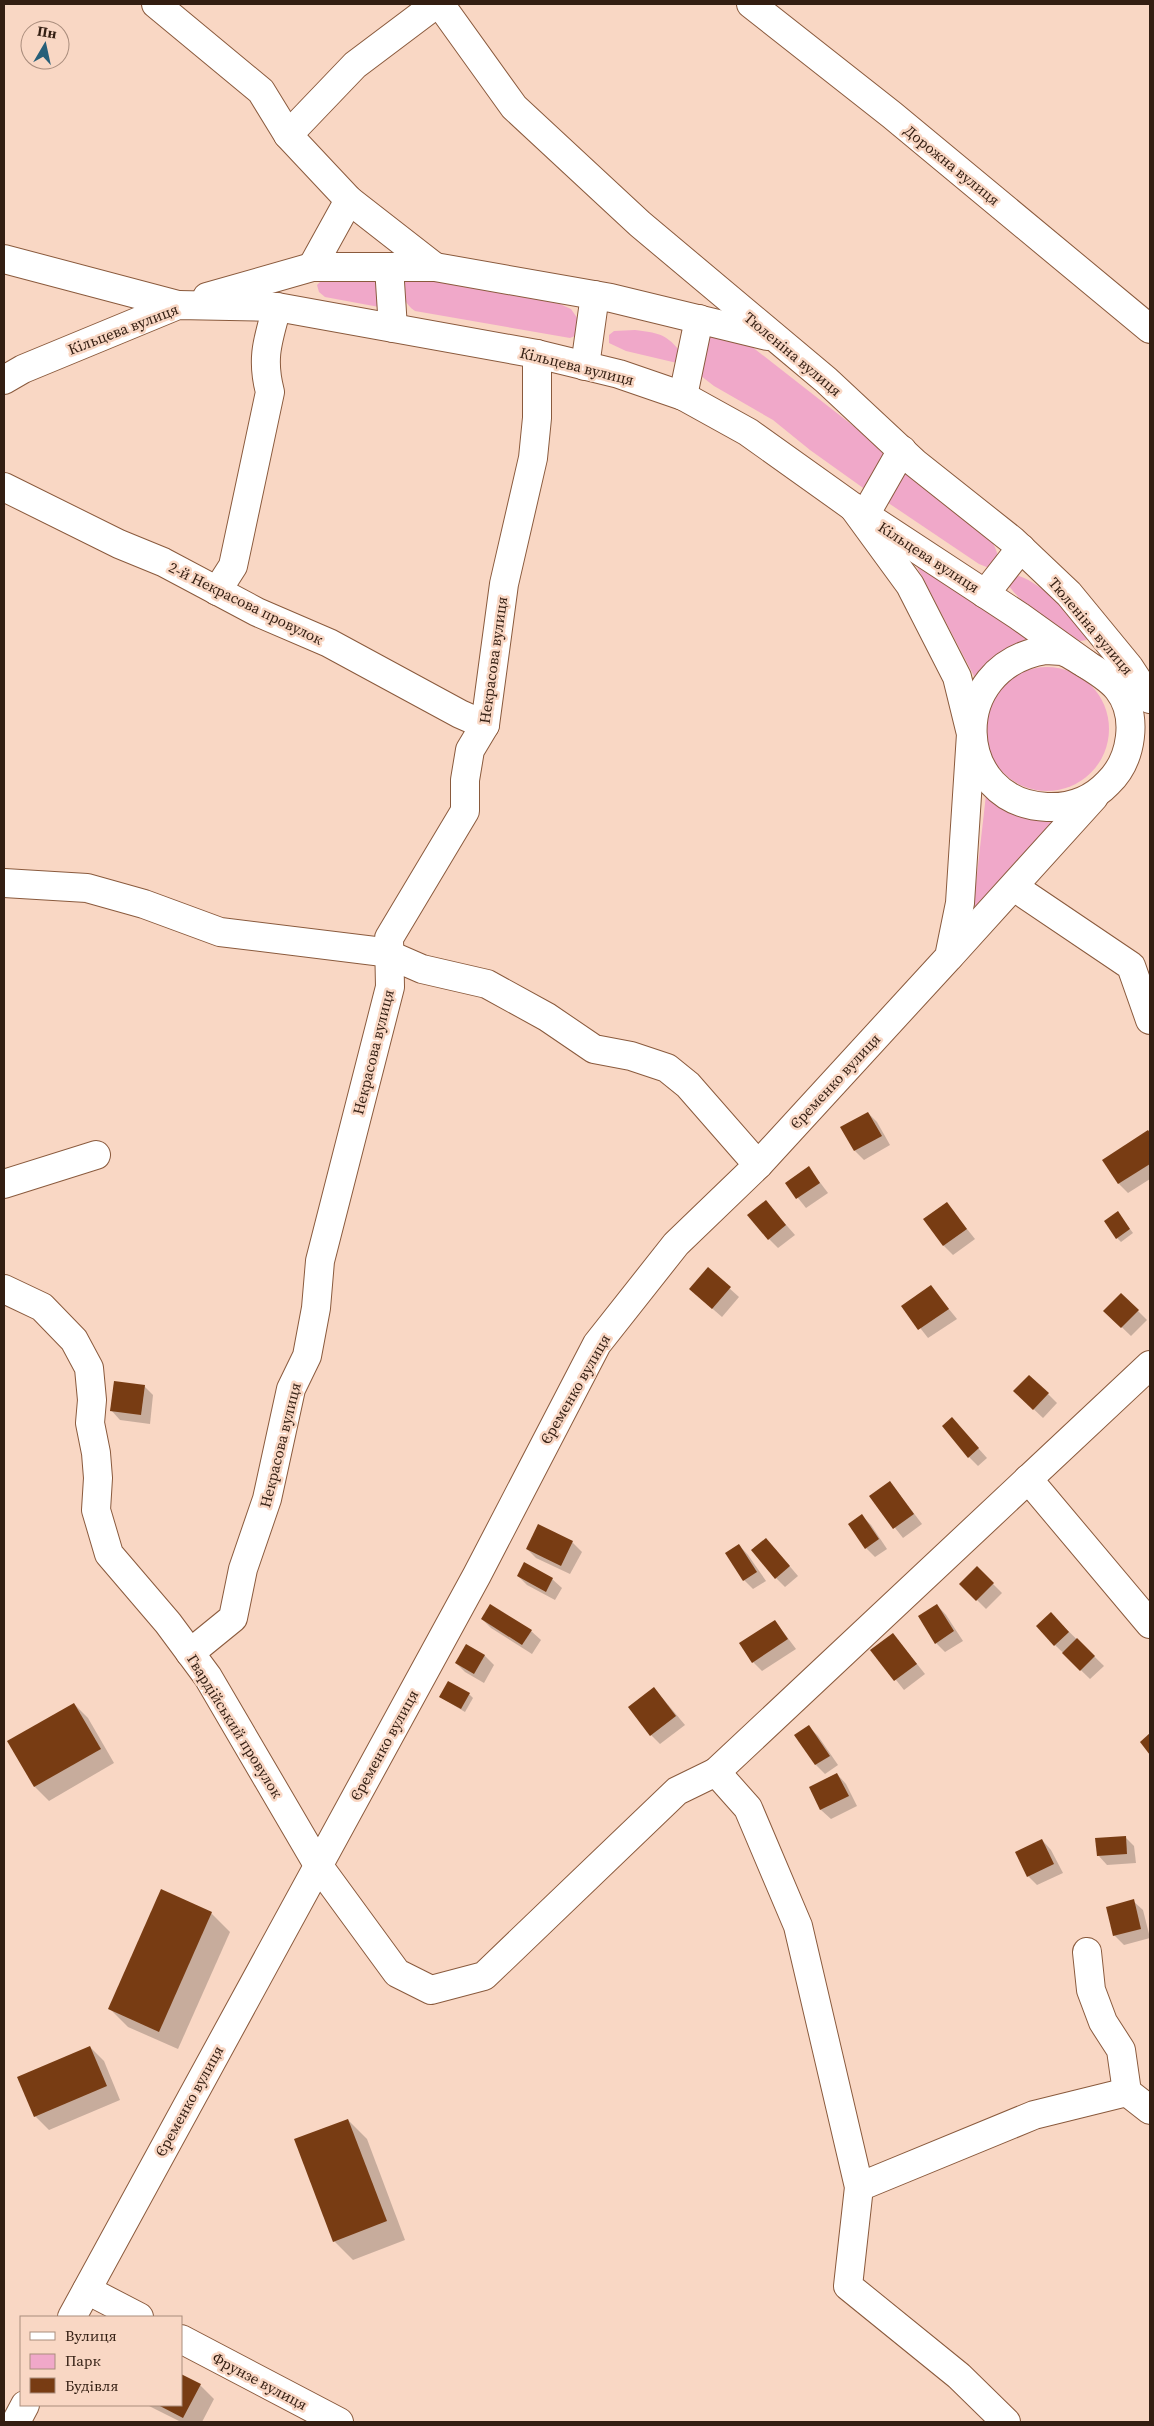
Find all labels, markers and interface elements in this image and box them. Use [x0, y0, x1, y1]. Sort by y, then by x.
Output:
north arrow [20, 20, 70, 70]
text: Пн [36, 21, 58, 44]
street label: Дорожна вулиця [900, 120, 1004, 210]
street label: Кільцева вулиця [65, 298, 181, 360]
street label: Тюленіна вулиця [740, 307, 846, 401]
street label: Кільцева вулиця [518, 342, 636, 390]
street label: Кільцева вулиця [874, 516, 984, 598]
street label: 2-й Некрасова провулок [165, 556, 327, 650]
street label: Тюленіна вулиця [1044, 573, 1138, 679]
street label: Некрасова вулиця [474, 595, 512, 725]
street label: Некрасова вулиця [347, 987, 399, 1117]
street label: Єременко вулиця [785, 1029, 885, 1133]
street label: Єременко вулиця [535, 1330, 615, 1448]
street label: Некрасова вулиця [254, 1380, 306, 1510]
street label: Гвардійський провулок [182, 1650, 288, 1803]
street label: Єременко вулиця [345, 1686, 423, 1804]
street label: Єременко вулиця [150, 2042, 228, 2160]
legend [20, 2316, 182, 2406]
text: Вулиця [65, 2325, 117, 2346]
street label: Фрунзе вулиця [209, 2347, 311, 2415]
text: Парк [65, 2350, 101, 2371]
text: Будівля [65, 2375, 118, 2396]

